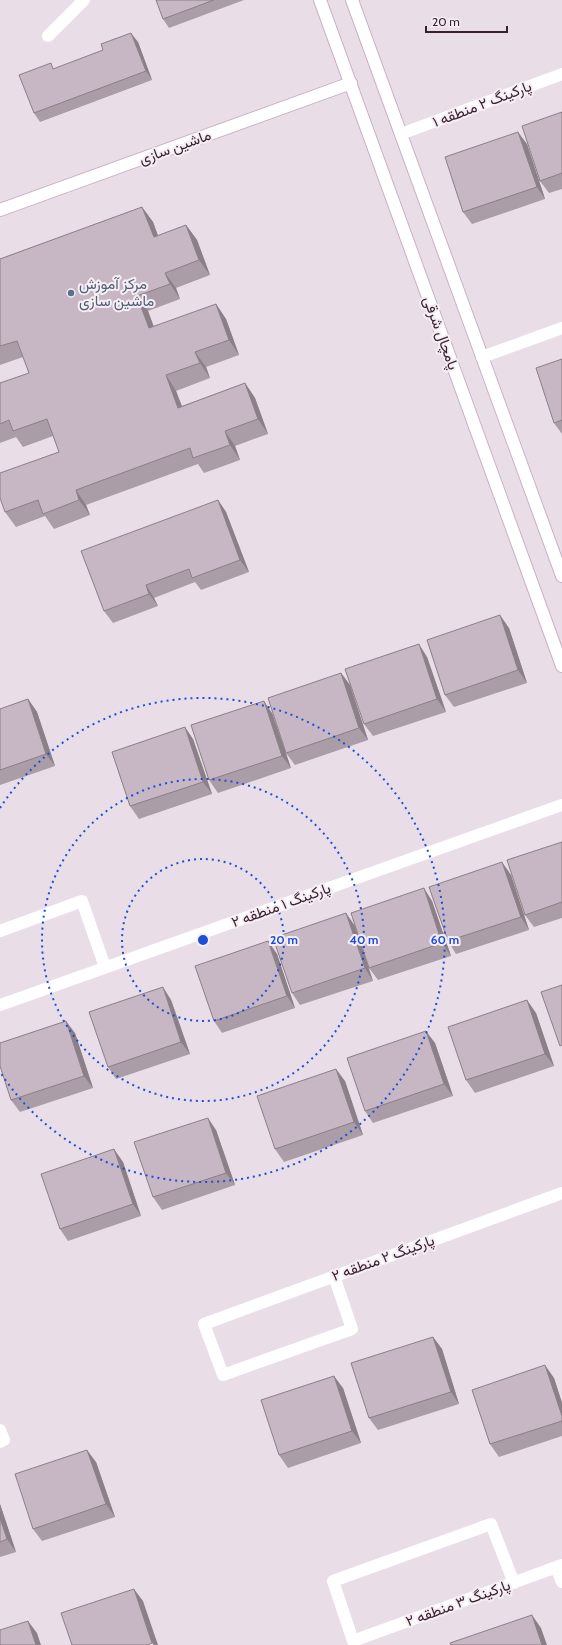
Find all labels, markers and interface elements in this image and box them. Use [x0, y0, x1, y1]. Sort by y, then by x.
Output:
scale bar [426, 8, 507, 34]
text: 20 m [432, 14, 460, 29]
street label: پارکینگ ۲ منطقه ۱ [430, 77, 534, 132]
street label: ماشین سازی [137, 126, 214, 169]
place label: مرکز آموزش ماشین سازی [79, 275, 154, 311]
marker: مرکز آموزش ماشین سازی [66, 288, 76, 298]
street label: پامچال شرقی [418, 294, 463, 373]
street label: پارکینگ ۱ منطقه ۲ [229, 879, 333, 932]
text: 20 m [270, 932, 298, 947]
text: 40 m [349, 932, 379, 947]
text: 60 m [431, 932, 459, 947]
centre of rings [196, 933, 210, 947]
street label: پارکینگ ۲ منطقه ۲ [329, 1231, 437, 1286]
street label: پارکینگ ۳ منطقه ۲ [403, 1576, 513, 1631]

